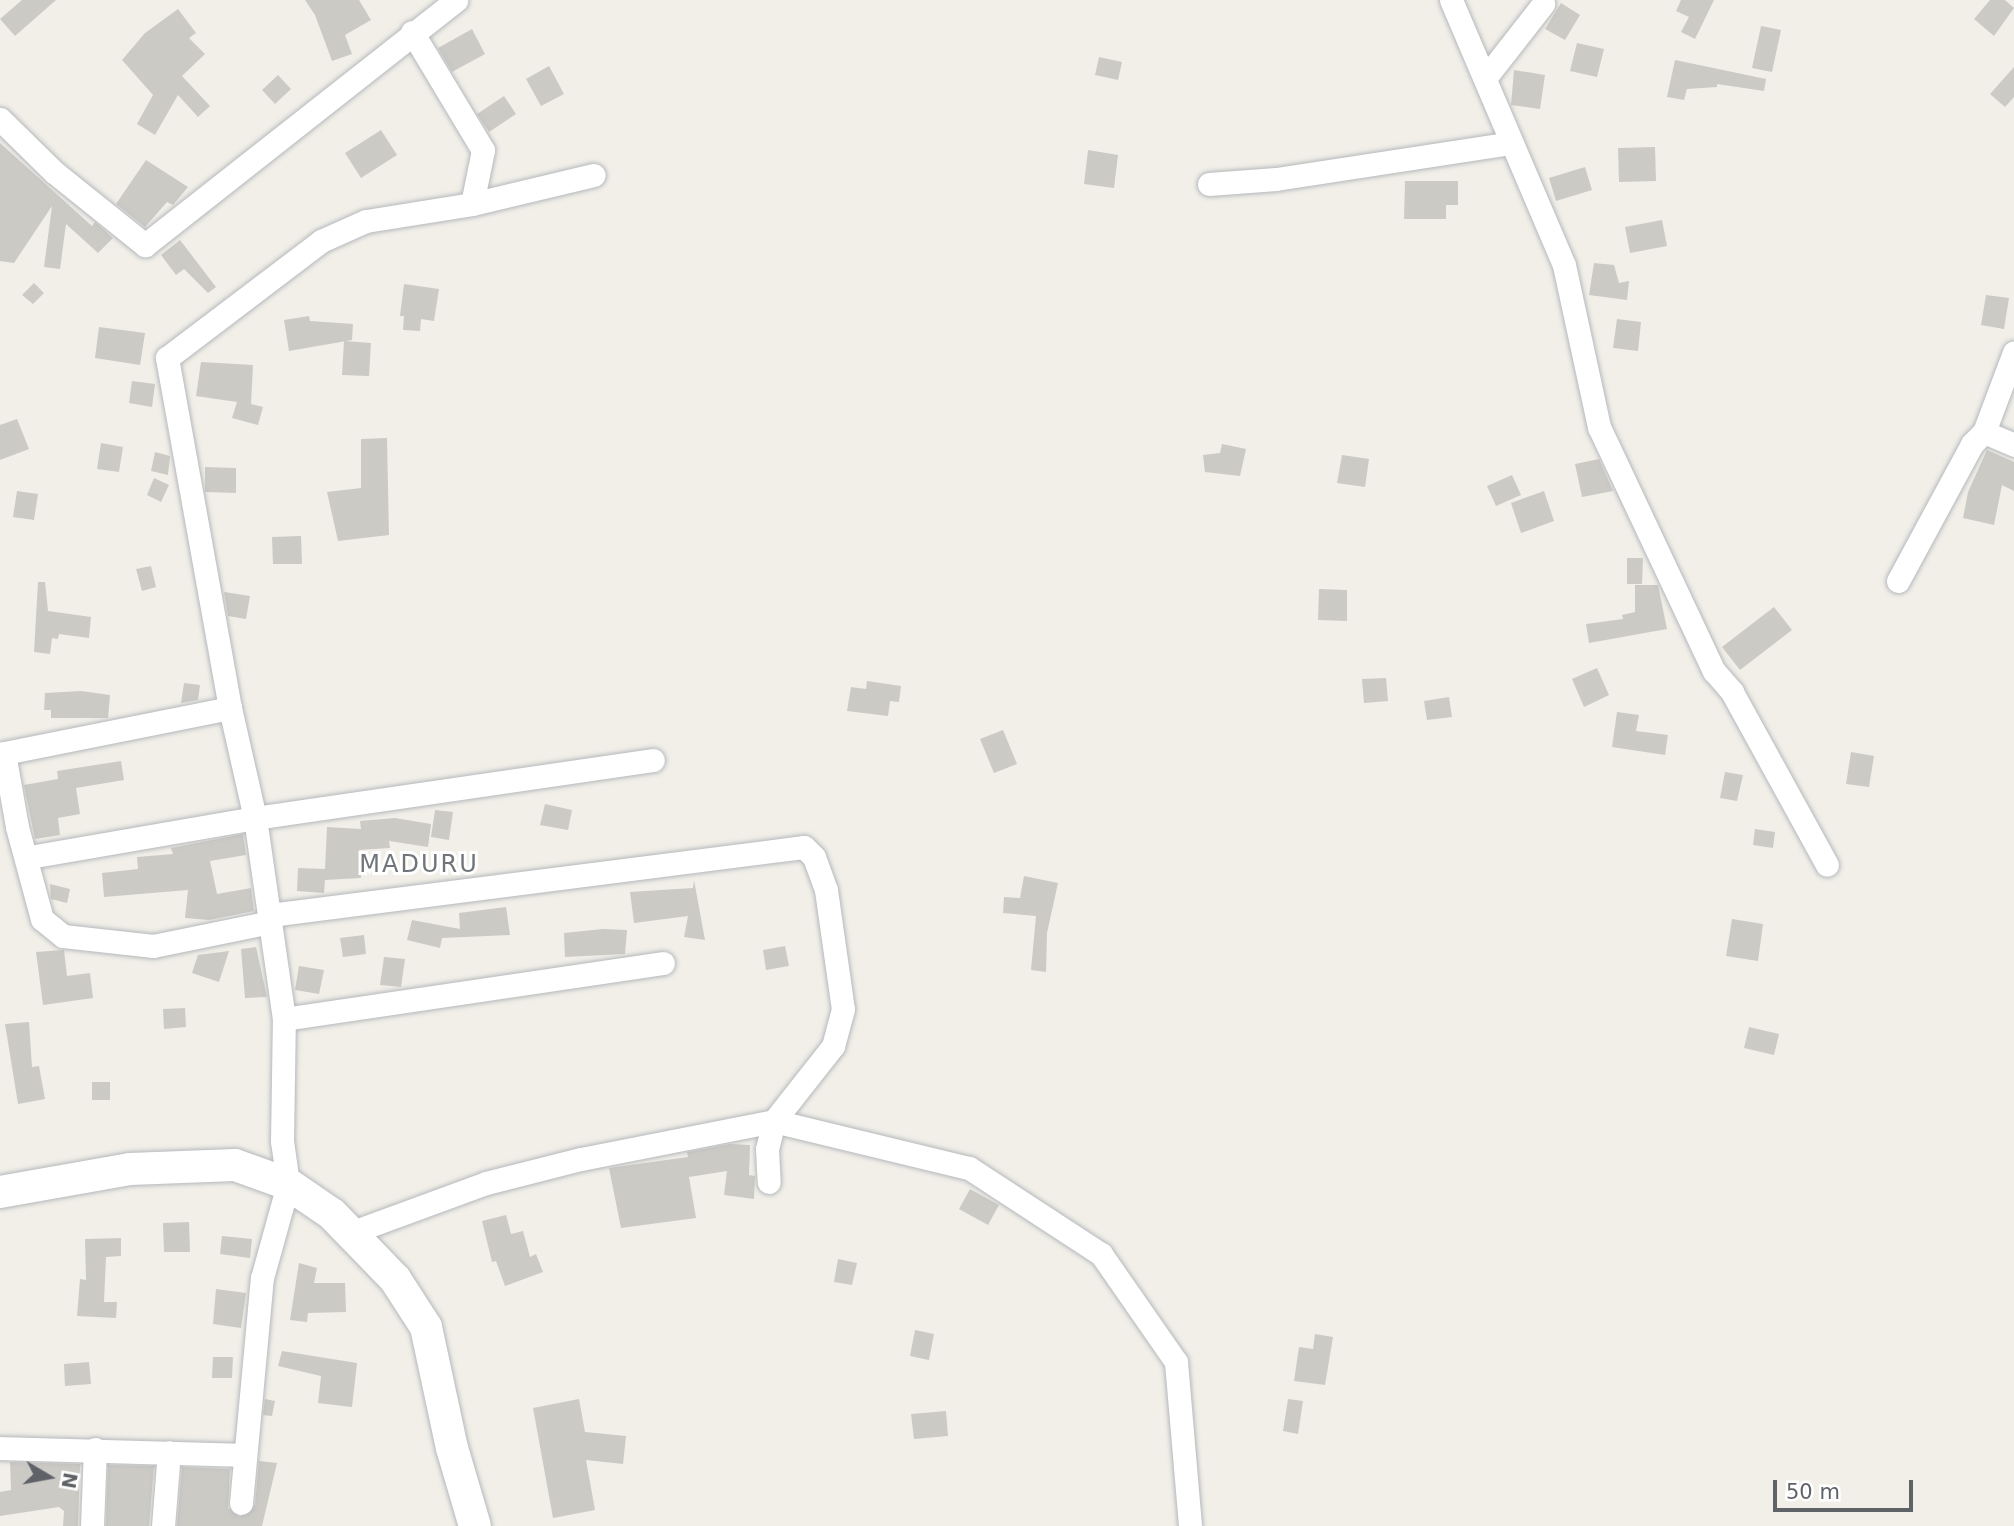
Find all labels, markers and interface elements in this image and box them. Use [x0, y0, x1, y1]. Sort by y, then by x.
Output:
district label: MADURU [360, 851, 478, 879]
north arrow [14, 1442, 84, 1512]
scale bar [1776, 1466, 1916, 1510]
text: N [57, 1471, 82, 1490]
text: 50 m [1786, 1480, 1840, 1504]

